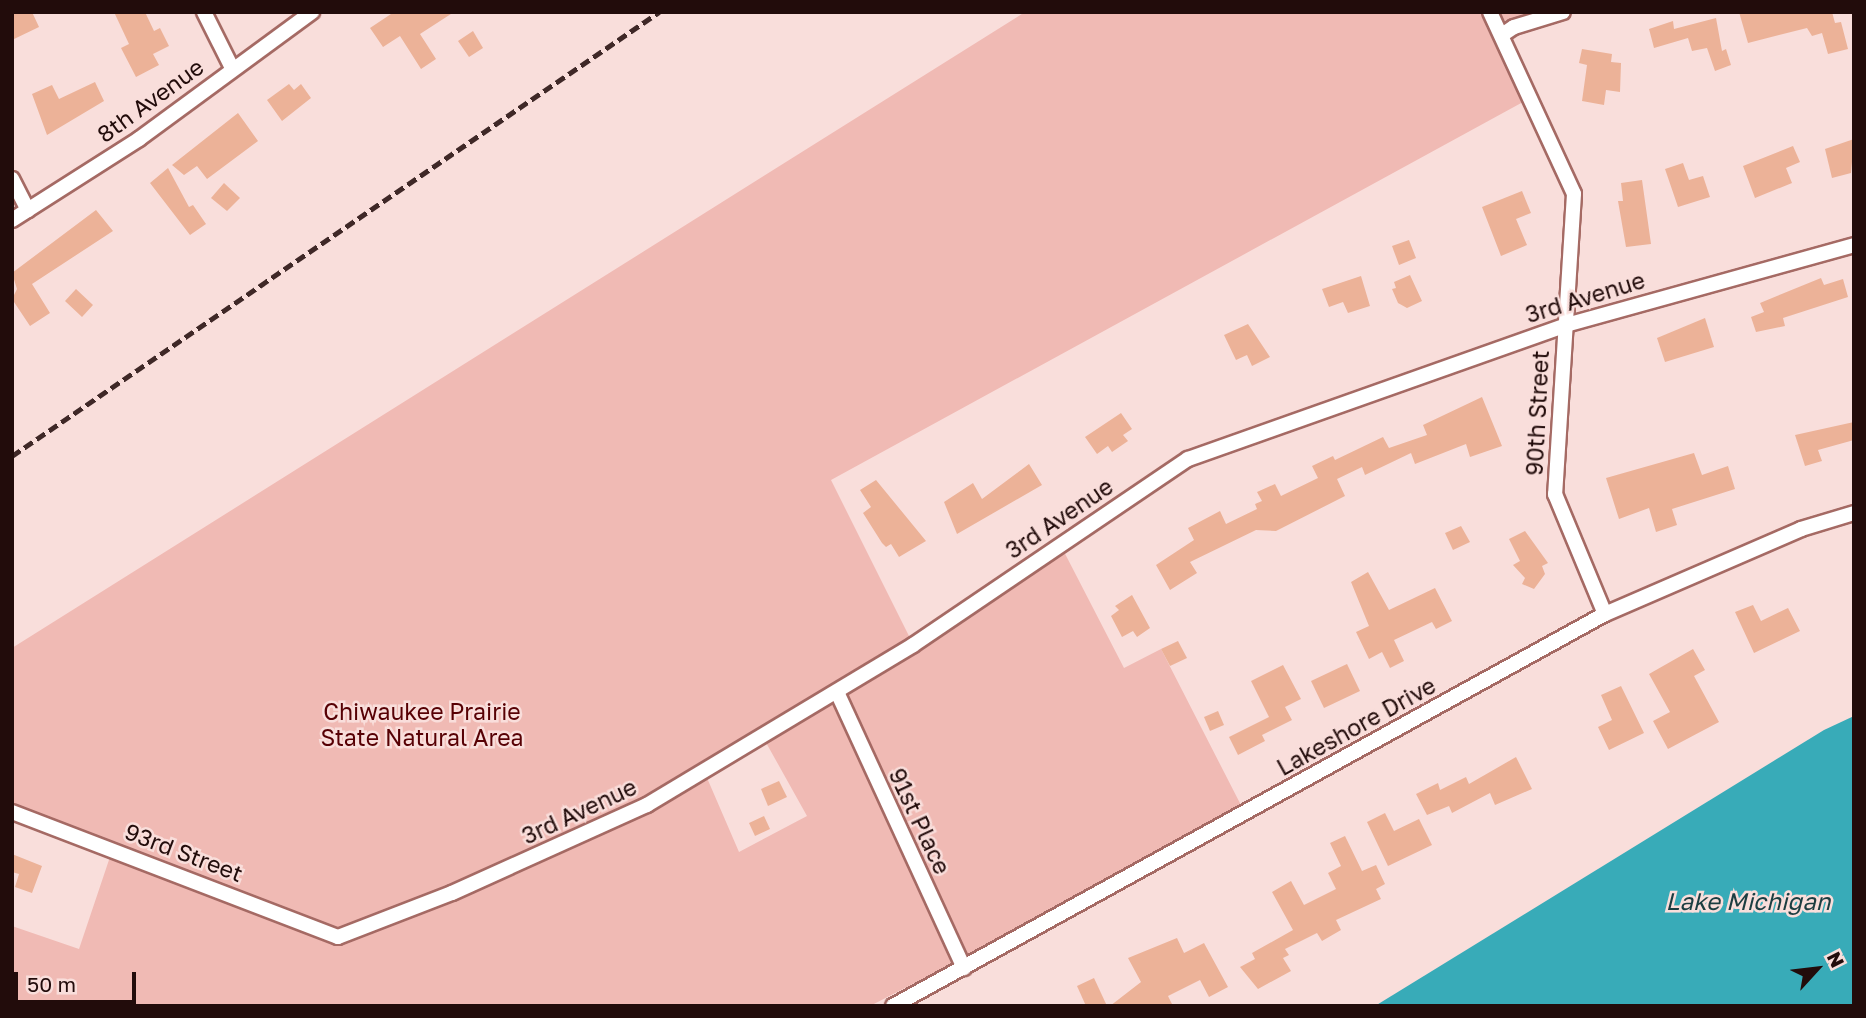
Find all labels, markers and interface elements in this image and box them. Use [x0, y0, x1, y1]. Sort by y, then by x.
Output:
street label: 8th Avenue [92, 52, 208, 148]
street label: 3rd Avenue [1522, 266, 1648, 328]
street label: 90th Street [1520, 350, 1554, 476]
street label: 3rd Avenue [1000, 472, 1118, 564]
street label: Lakeshore Drive [1272, 671, 1440, 781]
park label: Chiwaukee Prairie State Natural Area [320, 697, 524, 751]
street label: 91st Place [884, 764, 956, 878]
street label: 3rd Avenue [517, 772, 641, 850]
street label: 93rd Street [121, 817, 247, 887]
water label: Lake Michigan [1666, 887, 1830, 915]
north arrow [1782, 934, 1852, 1004]
text: N [1823, 948, 1850, 971]
scale bar [18, 958, 140, 1002]
text: 50 m [27, 971, 76, 997]

